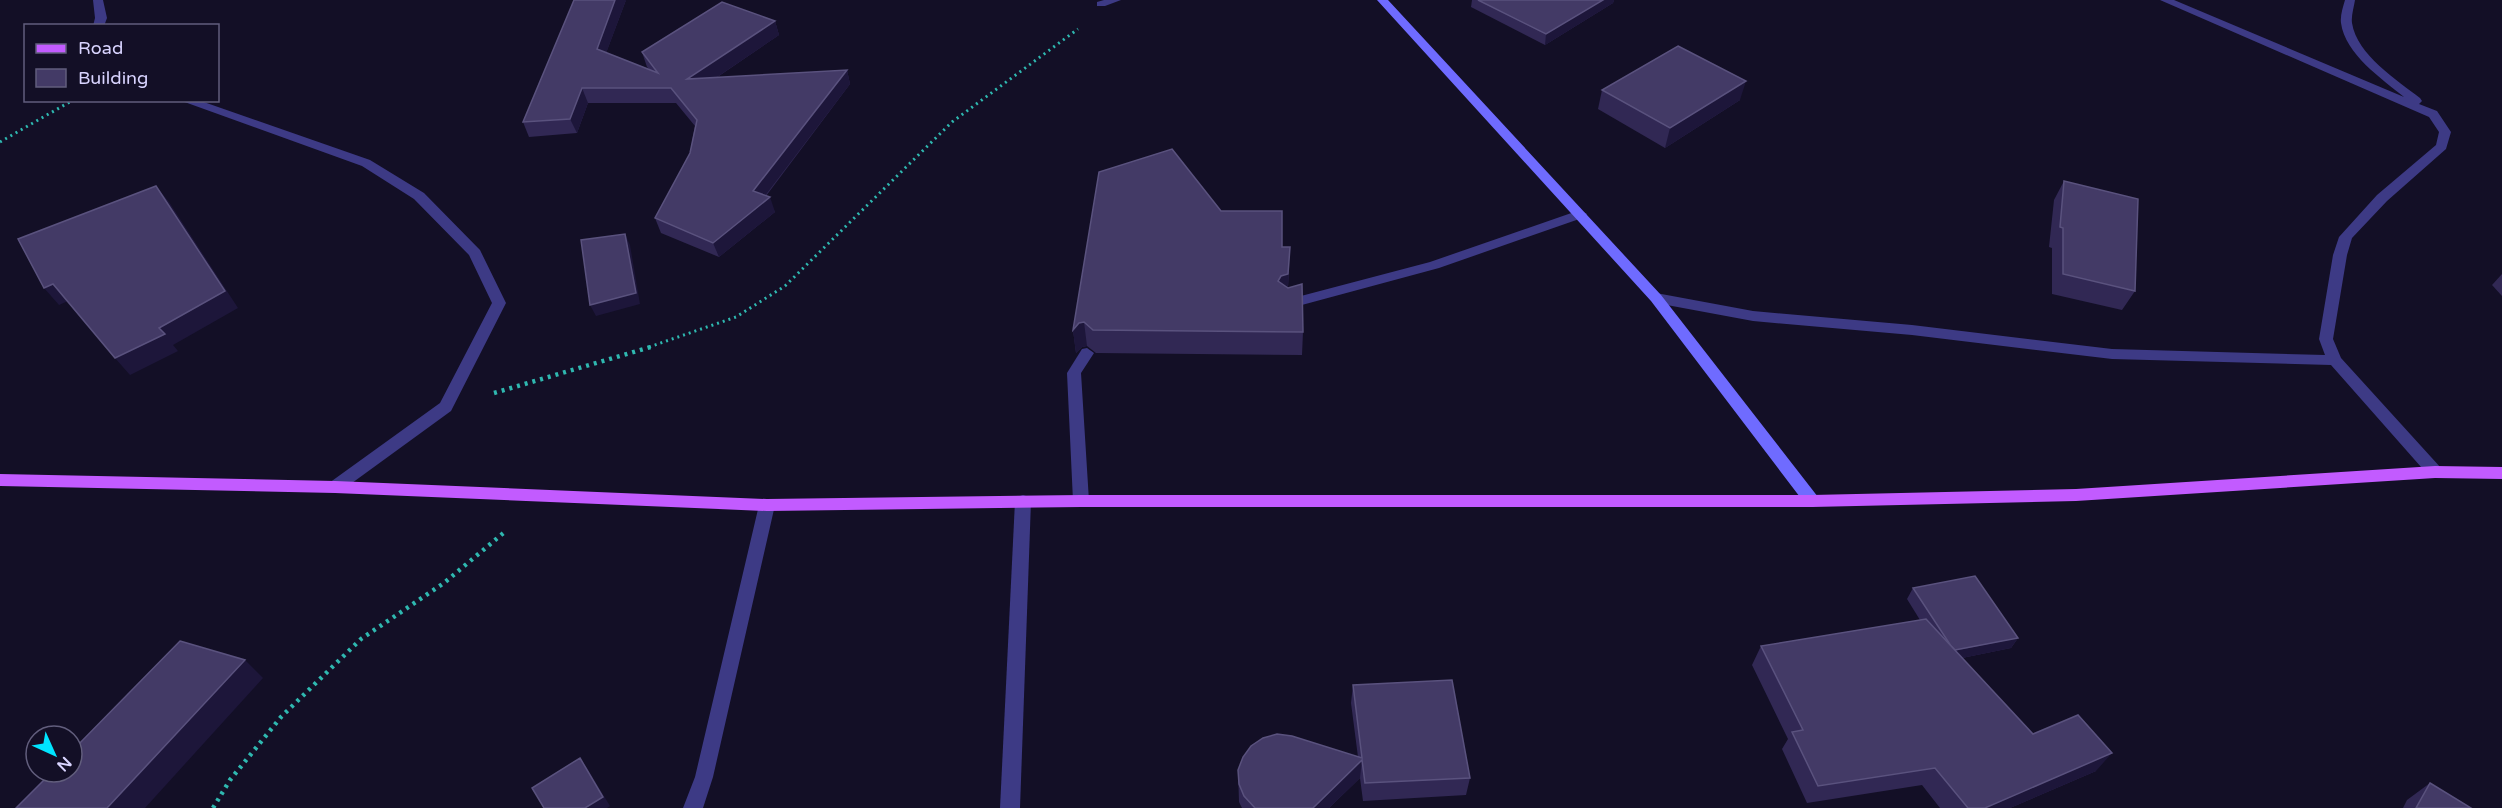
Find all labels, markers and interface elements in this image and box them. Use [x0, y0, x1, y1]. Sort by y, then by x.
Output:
legend [24, 24, 219, 102]
text: Road [78, 37, 123, 59]
text: Building [78, 67, 148, 89]
north arrow [24, 724, 84, 784]
text: N [52, 752, 76, 776]

